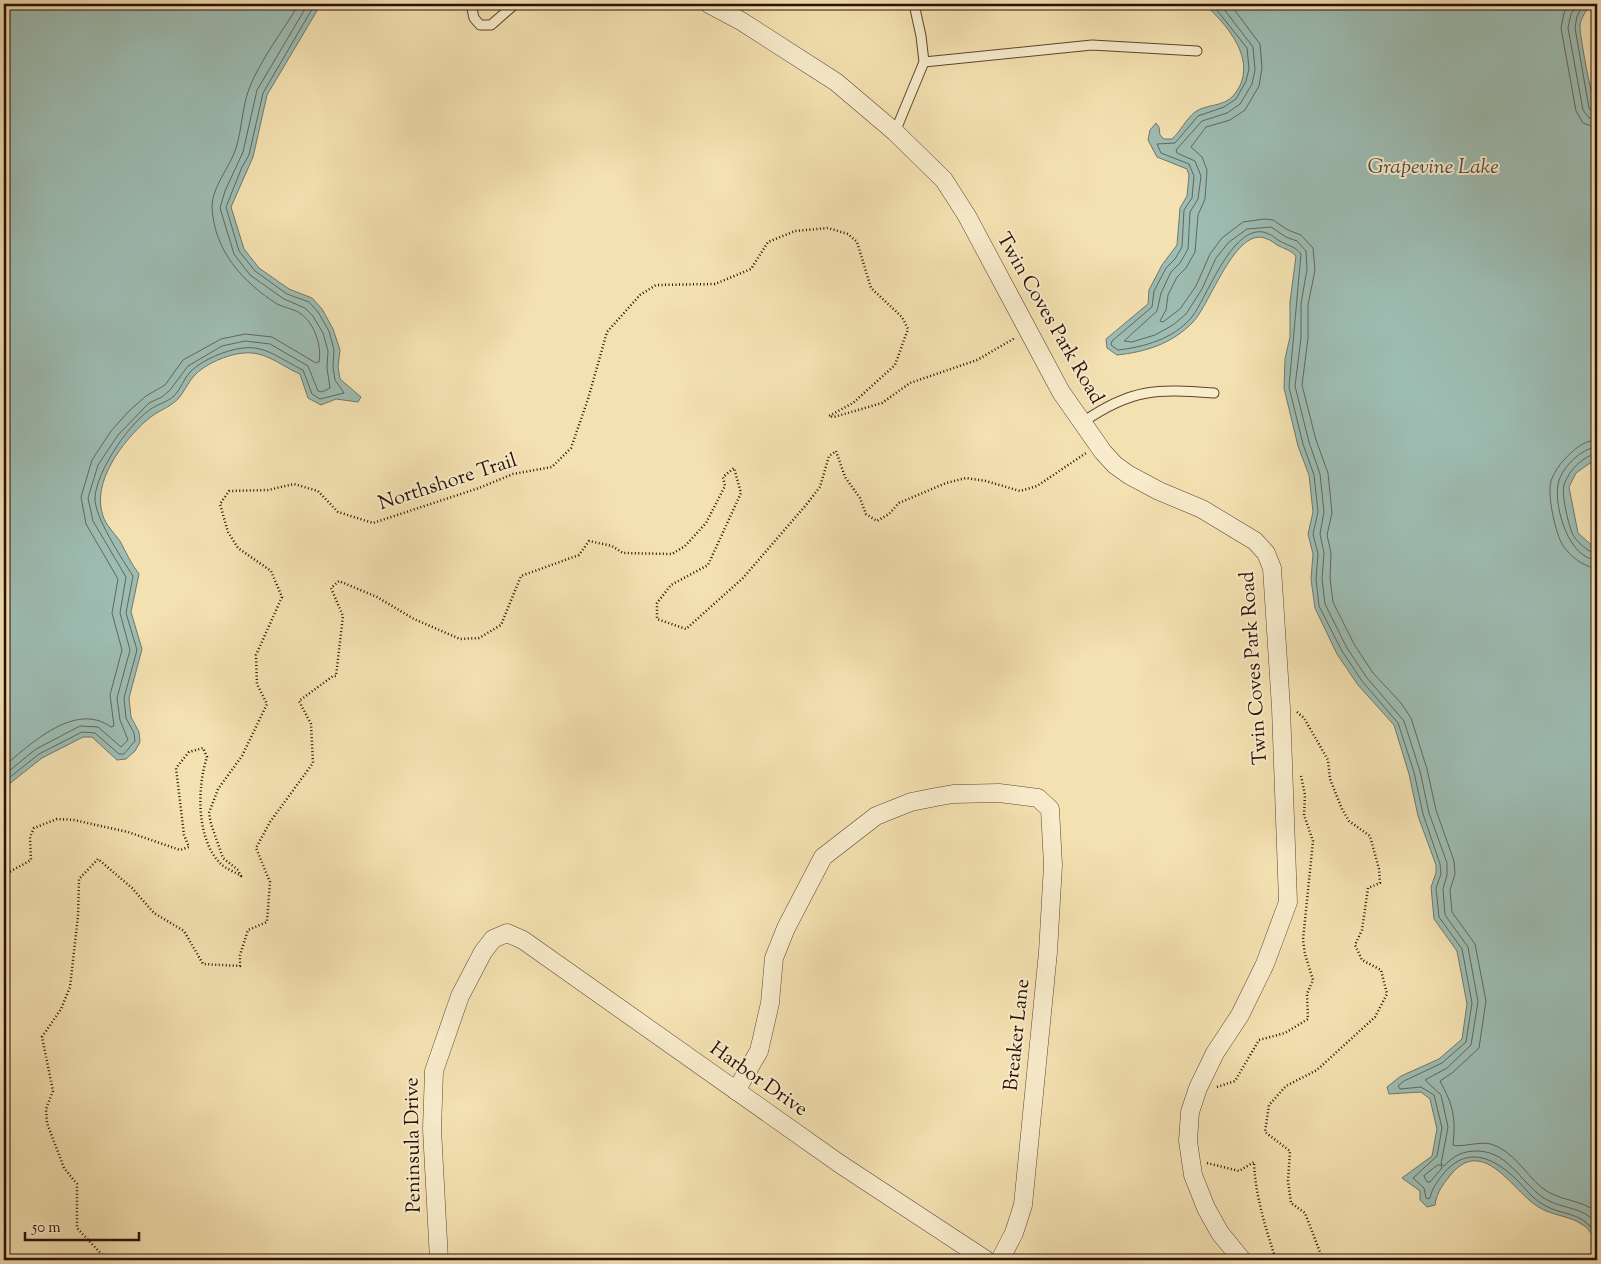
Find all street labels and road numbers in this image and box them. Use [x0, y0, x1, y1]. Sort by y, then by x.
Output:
street label: Twin Coves Park Road [988, 228, 1110, 410]
street label: Northshore Trail [375, 447, 522, 519]
street label: Twin Coves Park Road [1234, 570, 1276, 766]
street label: Breaker Lane [998, 978, 1038, 1092]
street label: Harbor Drive [703, 1035, 813, 1125]
street label: Peninsula Drive [398, 1077, 430, 1213]

